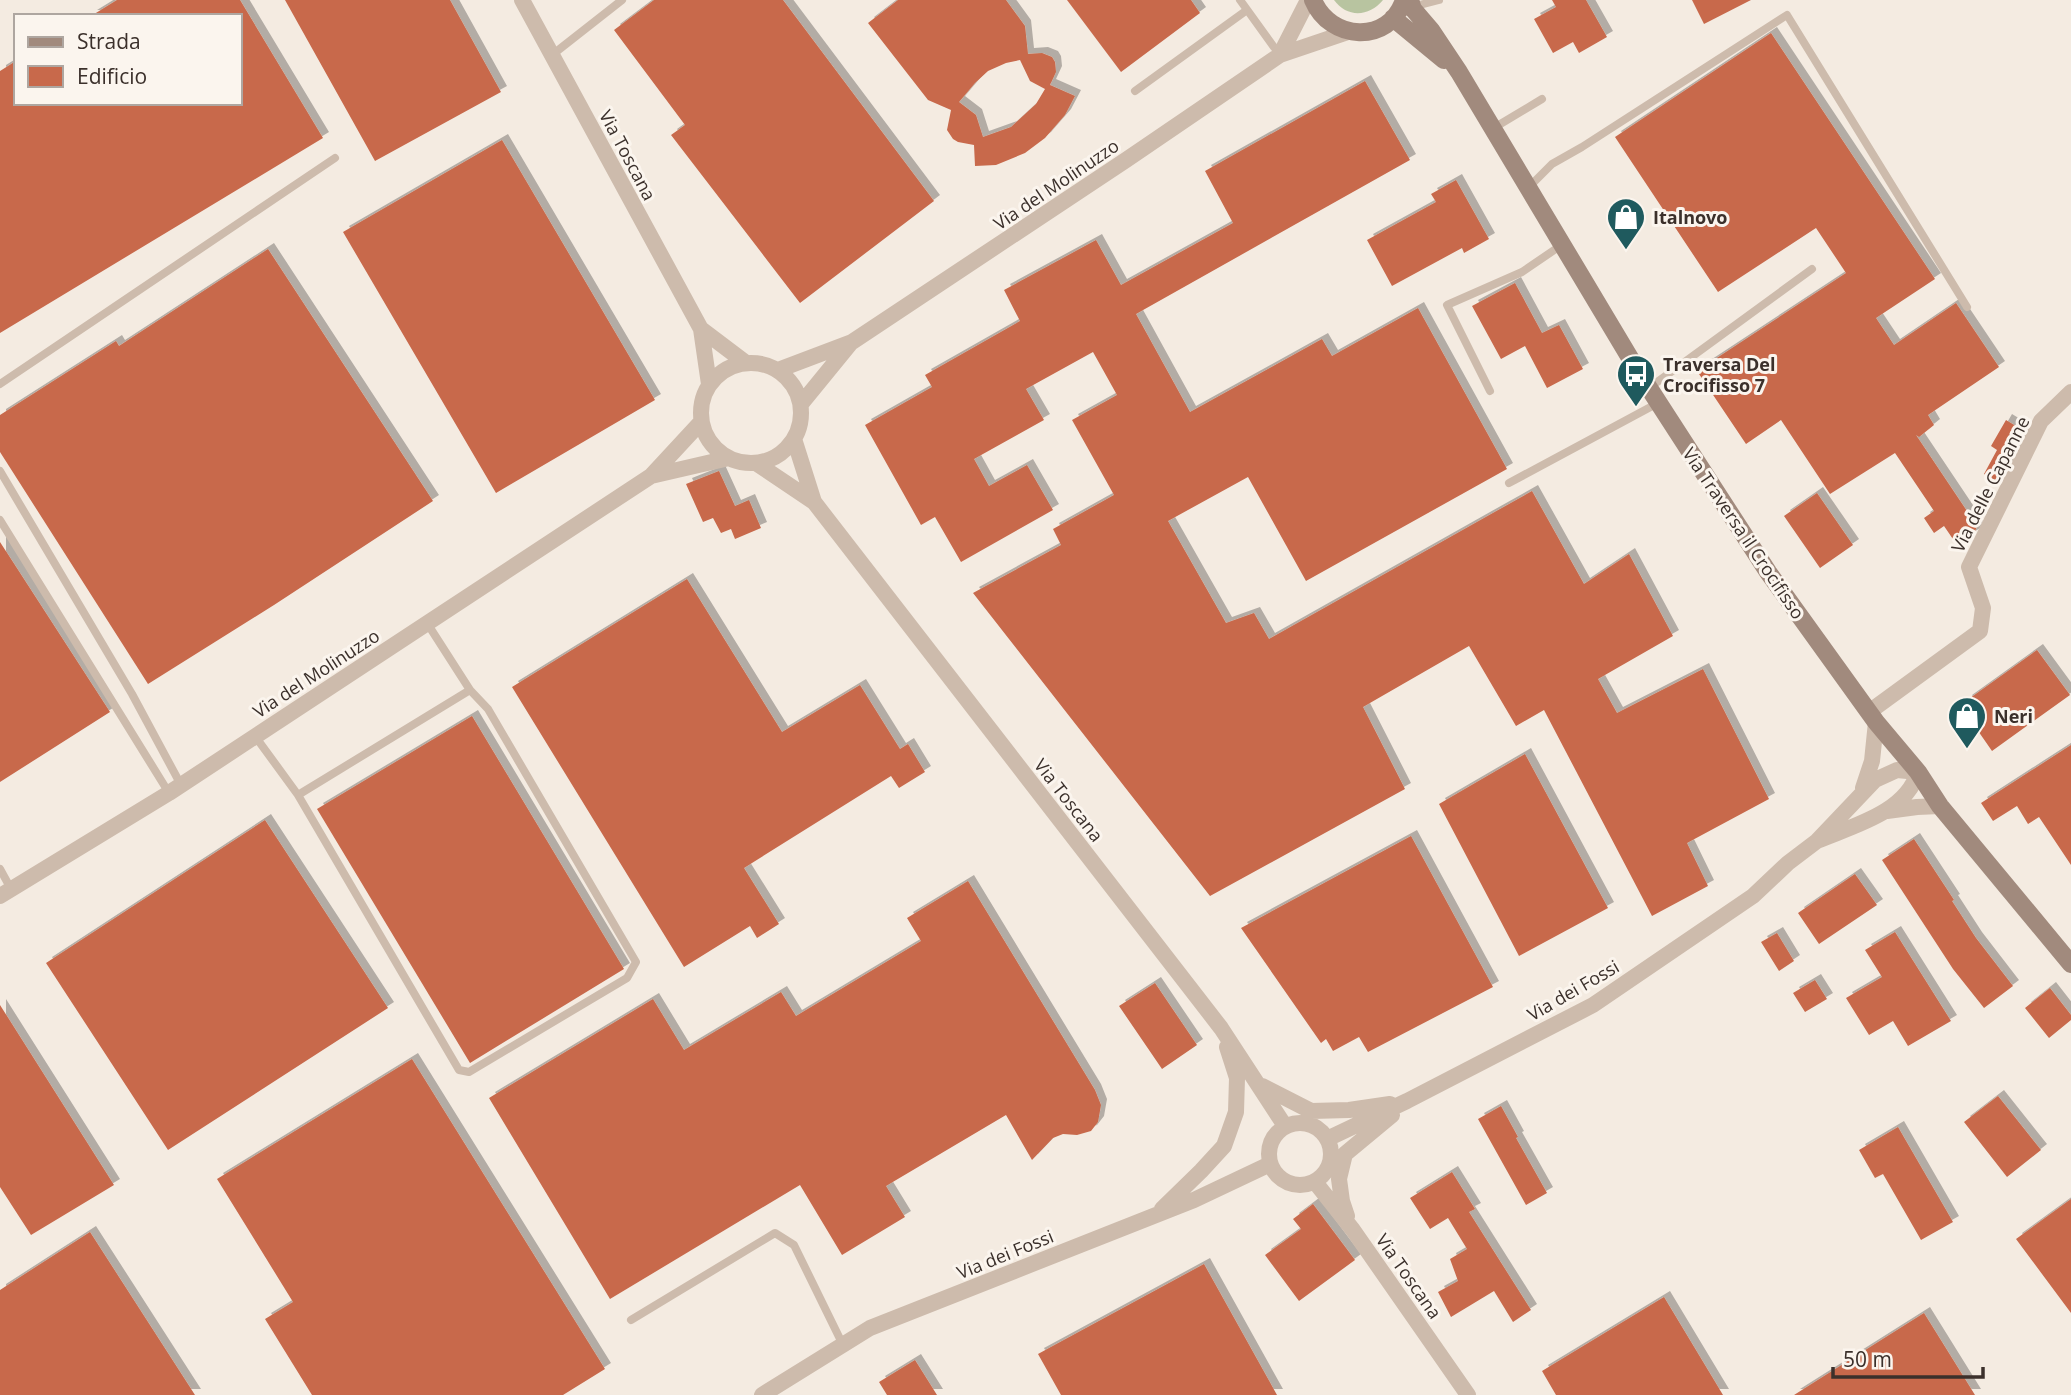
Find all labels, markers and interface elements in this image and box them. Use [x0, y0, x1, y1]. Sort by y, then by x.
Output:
legend [14, 14, 242, 105]
text: Strada [77, 27, 141, 55]
text: Edificio [77, 62, 147, 90]
street label: Via Toscana [594, 106, 662, 204]
street label: Via del Molinuzzo [989, 133, 1123, 235]
shop icon: Italnovo [1605, 196, 1647, 251]
place label: Italnovo [1653, 205, 1728, 229]
place label: Traversa Del Crocifisso 7 [1663, 352, 1775, 397]
bus stop icon: Traversa Del Crocifisso 7 [1615, 353, 1657, 408]
street label: Via delle Capanne [1945, 412, 2035, 556]
street label: Via Traversa il Crocifisso [1678, 443, 1810, 623]
street label: Via del Molinuzzo [248, 623, 384, 723]
shop icon: Neri [1946, 695, 1988, 750]
place label: Neri [1994, 704, 2033, 728]
street label: Via Toscana [1029, 754, 1109, 846]
street label: Via dei Fossi [1523, 954, 1623, 1026]
street label: Via dei Fossi [953, 1224, 1057, 1284]
street label: Via Toscana [1371, 1229, 1447, 1323]
scale bar [1833, 1336, 1983, 1380]
text: 50 m [1843, 1345, 1892, 1373]

